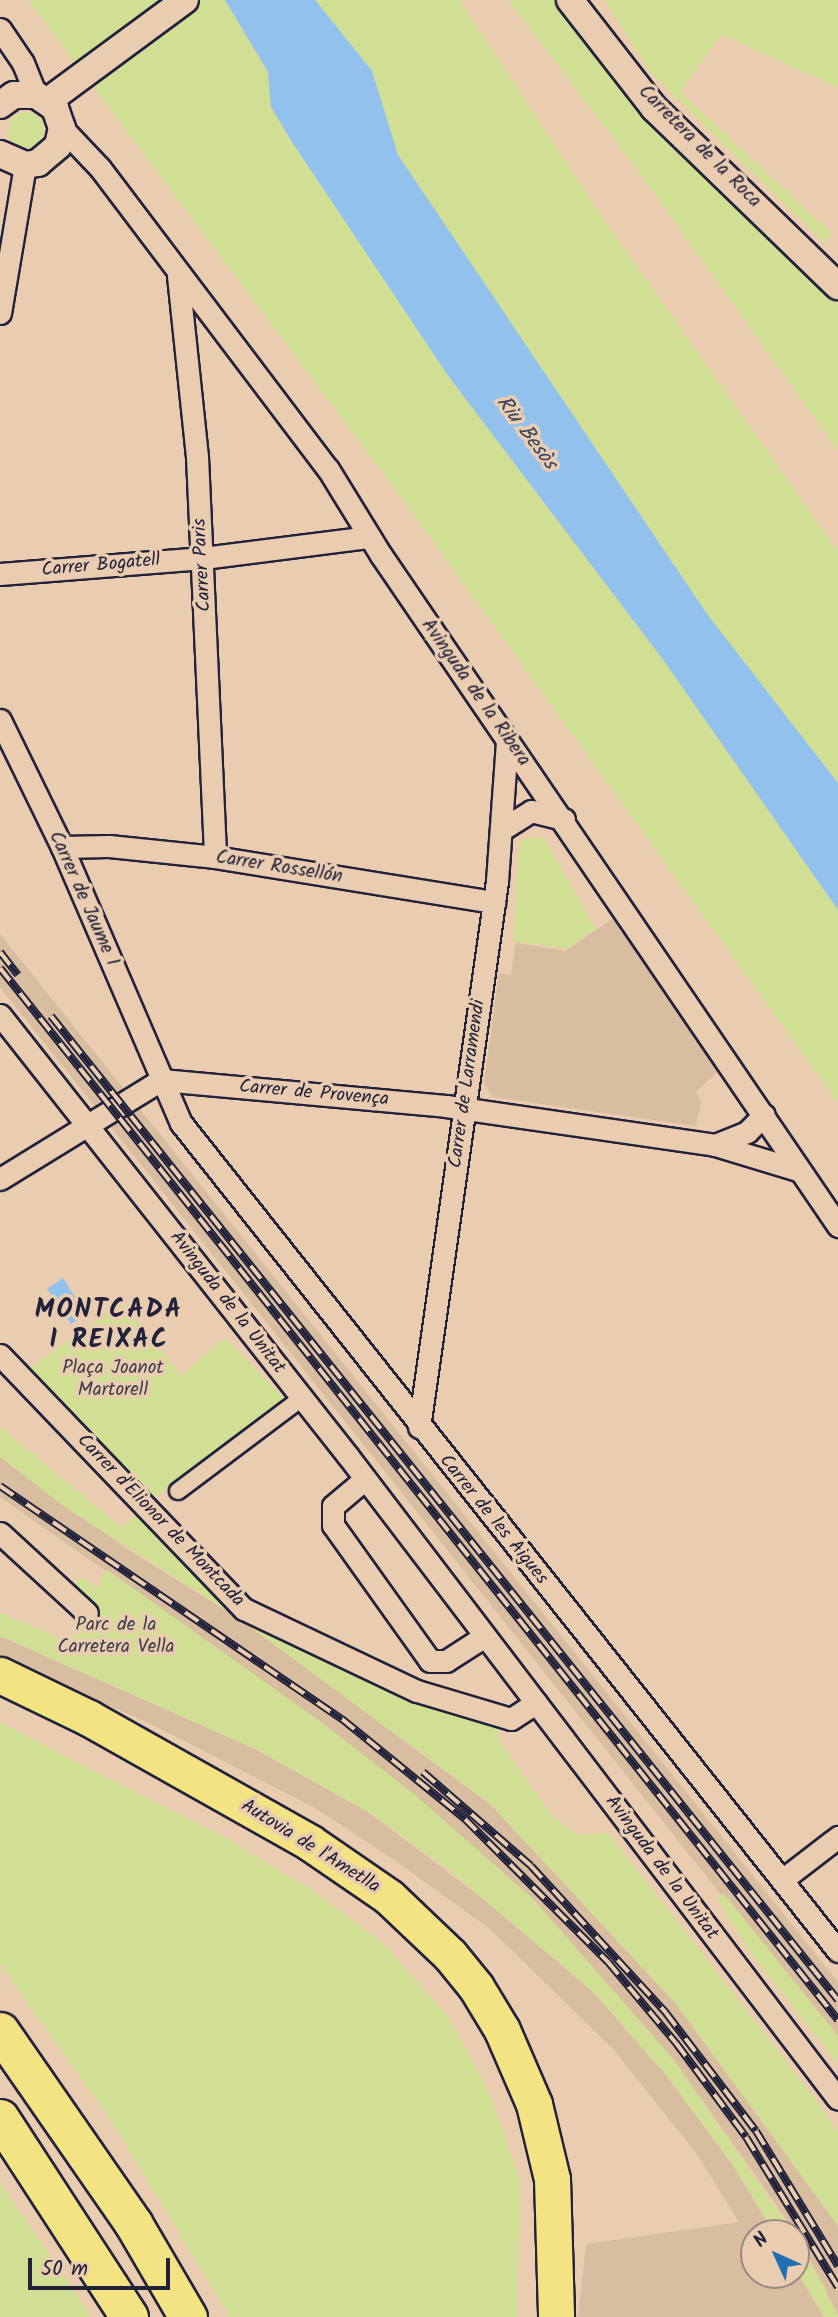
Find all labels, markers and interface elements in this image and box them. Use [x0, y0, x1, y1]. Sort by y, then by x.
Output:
street label: Carretera de la Roca [633, 81, 765, 213]
water label: Riu Besòs [490, 391, 562, 475]
street label: Carrer Paris [189, 518, 217, 612]
street label: Carrer Bogatell [41, 549, 161, 583]
street label: Avinguda de la Ribera [416, 615, 534, 771]
street label: Carrer de Jaume I [43, 828, 123, 970]
street label: Carrer Rossellón [214, 847, 344, 889]
street label: Carrer de Larramendi [445, 998, 491, 1170]
street label: Carrer de Provença [238, 1076, 390, 1112]
street label: Avinguda de la Unitat [164, 1227, 290, 1379]
district label: MONTCADA I REIXAC [36, 1295, 182, 1356]
park label: Plaça Joanot Martorell [62, 1358, 164, 1402]
street label: Carrer d'Elionor de Montcada [71, 1430, 249, 1612]
street label: Carrer de les Aigues [434, 1450, 552, 1590]
park label: Parc de la Carretera Vella [57, 1615, 175, 1659]
street label: Avinguda de la Unitat [599, 1791, 723, 1945]
street label: Autovia de l'Ametlla [236, 1795, 384, 1899]
north arrow [740, 2219, 810, 2289]
text: N [747, 2226, 776, 2255]
scale bar [32, 2244, 173, 2288]
text: 50 m [41, 2253, 88, 2286]

